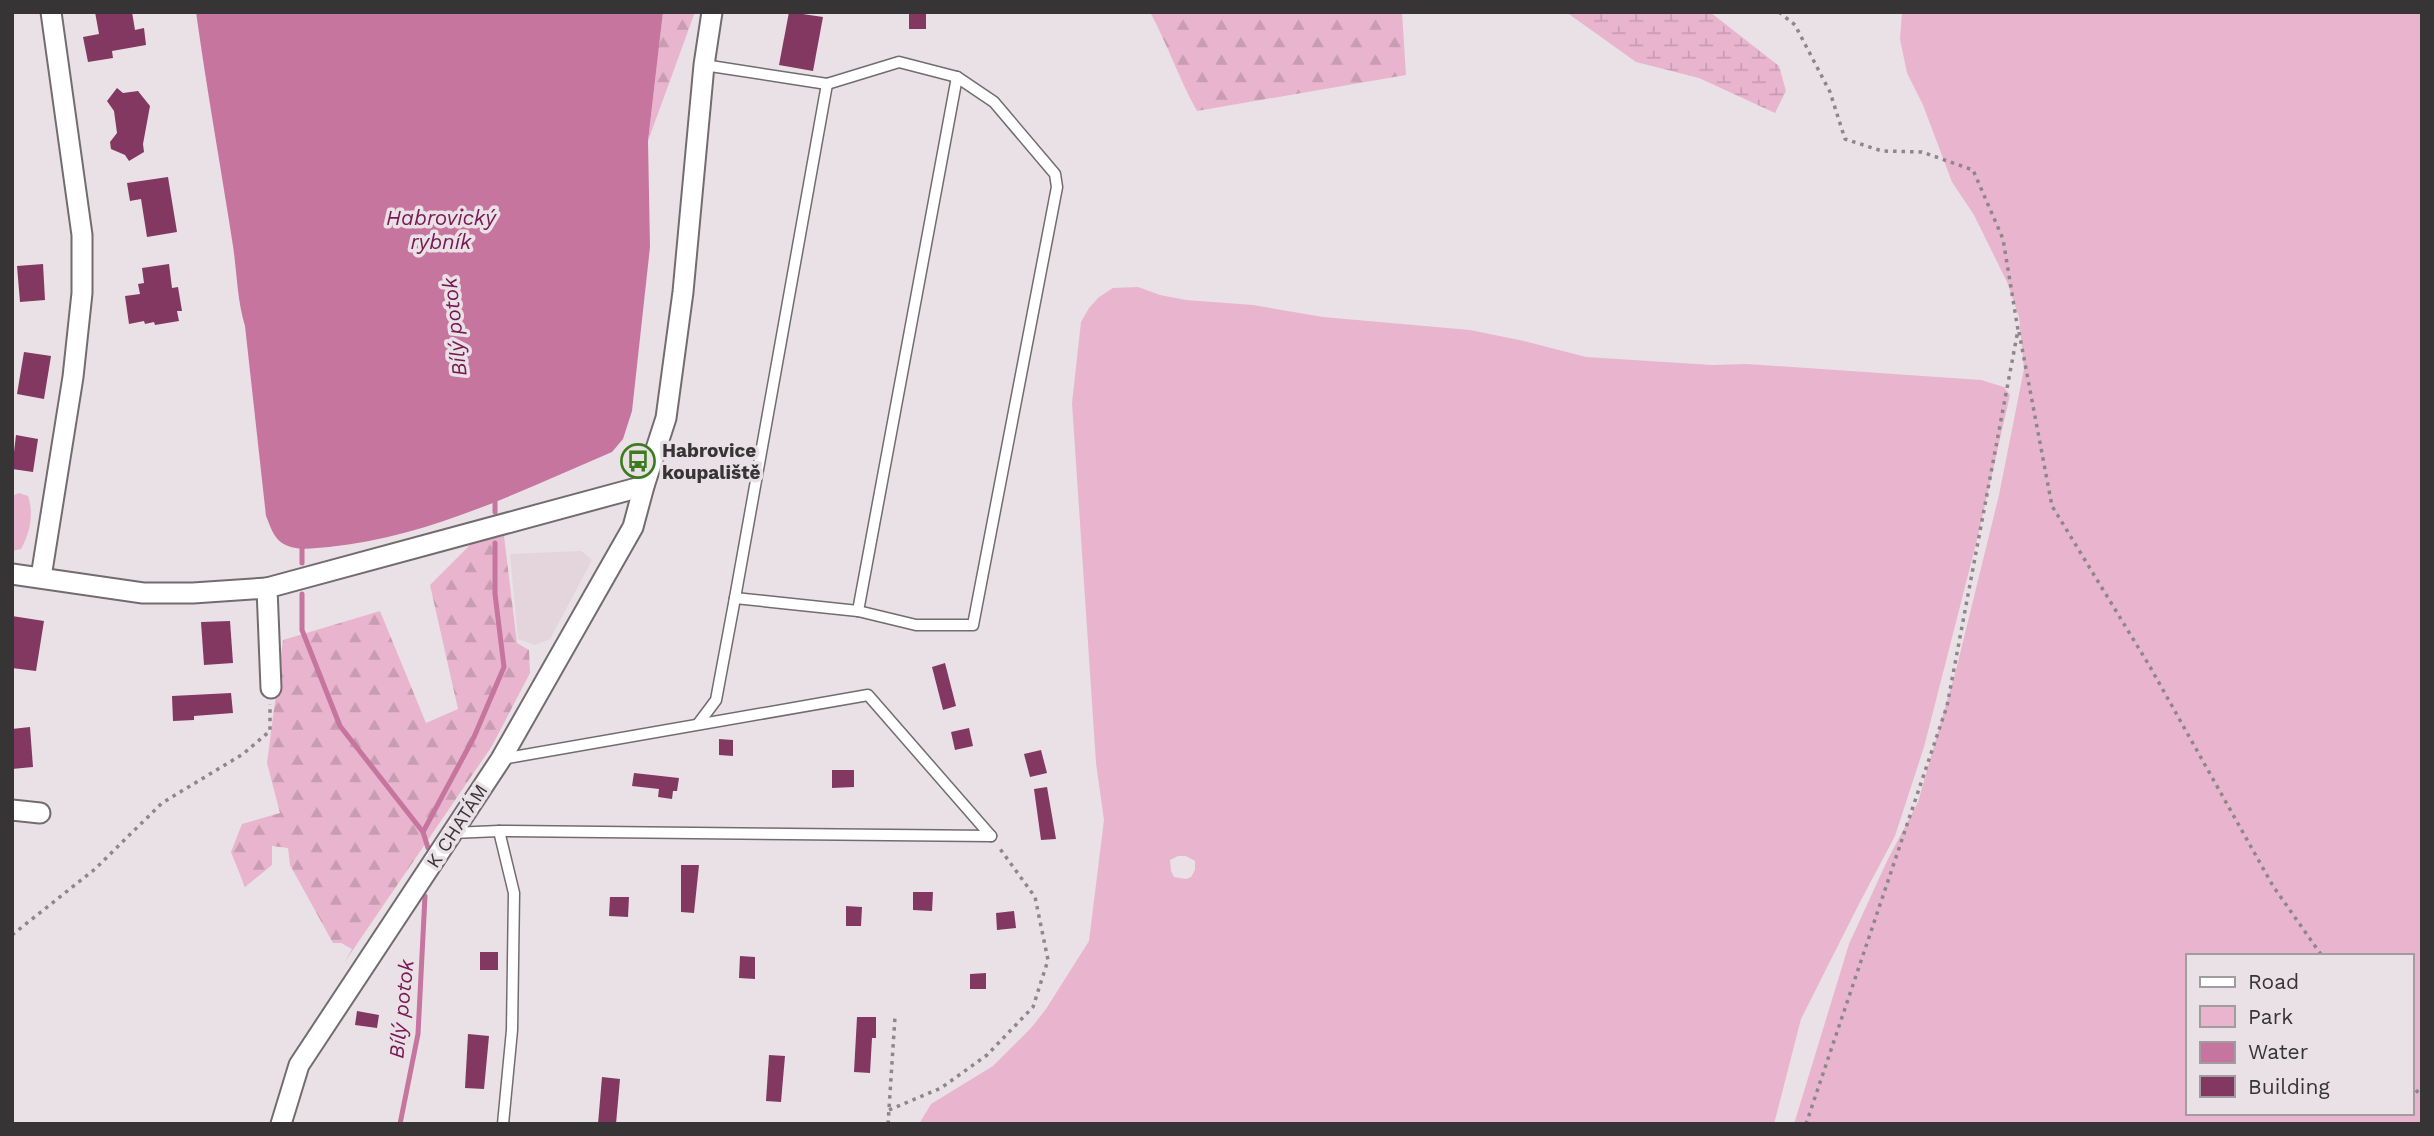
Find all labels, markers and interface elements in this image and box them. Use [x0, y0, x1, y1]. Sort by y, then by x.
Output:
water label: Habrovický rybník [386, 205, 497, 254]
water label: Bílý potok [436, 276, 472, 378]
place label: Habrovice koupaliště [662, 439, 760, 484]
bus stop icon: Habrovice koupaliště [619, 442, 657, 480]
street label: K CHATÁM [421, 780, 493, 872]
legend [2186, 954, 2413, 1115]
water label: Bílý potok [383, 958, 419, 1060]
text: Road [2248, 969, 2299, 994]
text: Park [2248, 1004, 2293, 1029]
text: Water [2248, 1039, 2309, 1064]
text: Building [2248, 1074, 2330, 1099]

